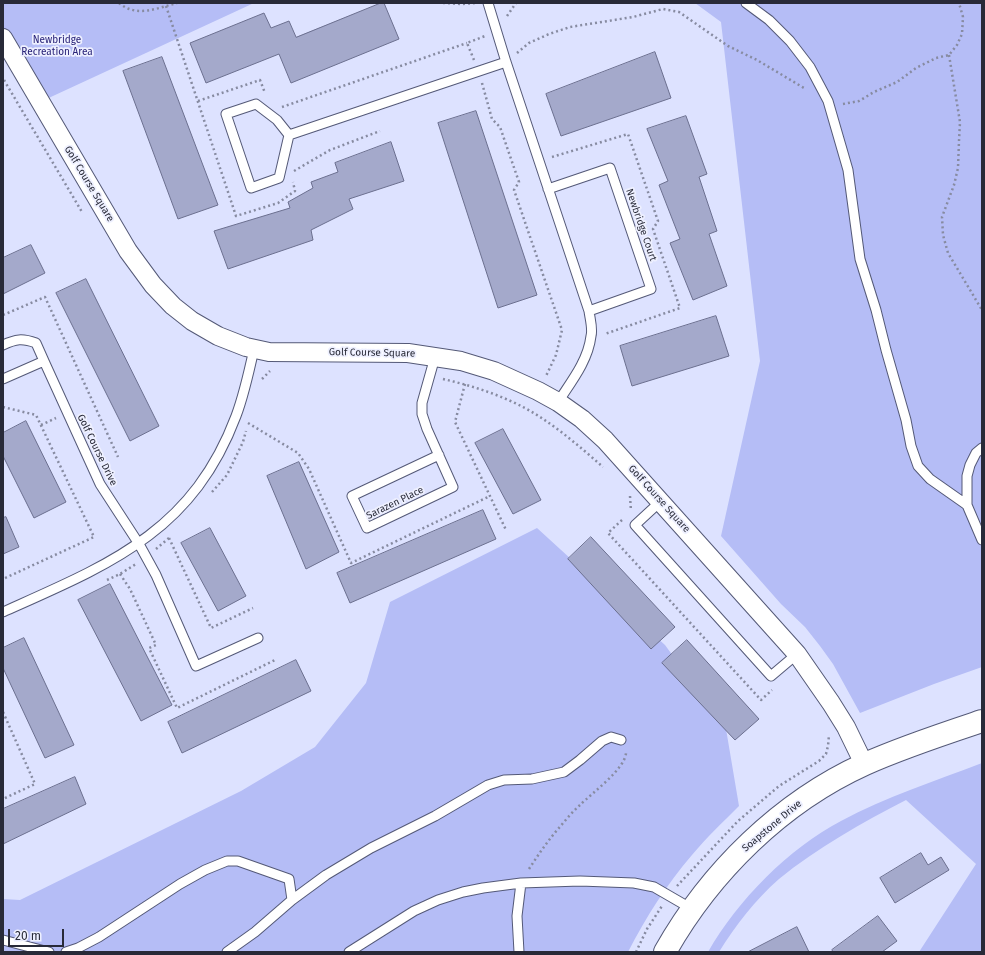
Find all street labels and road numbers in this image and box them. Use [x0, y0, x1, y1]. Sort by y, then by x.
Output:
street label: Golf Course Square [62, 144, 116, 224]
street label: Newbridge Court [623, 187, 659, 263]
street label: Golf Course Square [329, 346, 415, 360]
street label: Golf Course Drive [74, 412, 120, 488]
street label: Golf Course Square [626, 463, 692, 535]
street label: Sarazen Place [364, 484, 426, 522]
street label: Soapstone Drive [740, 798, 804, 854]

